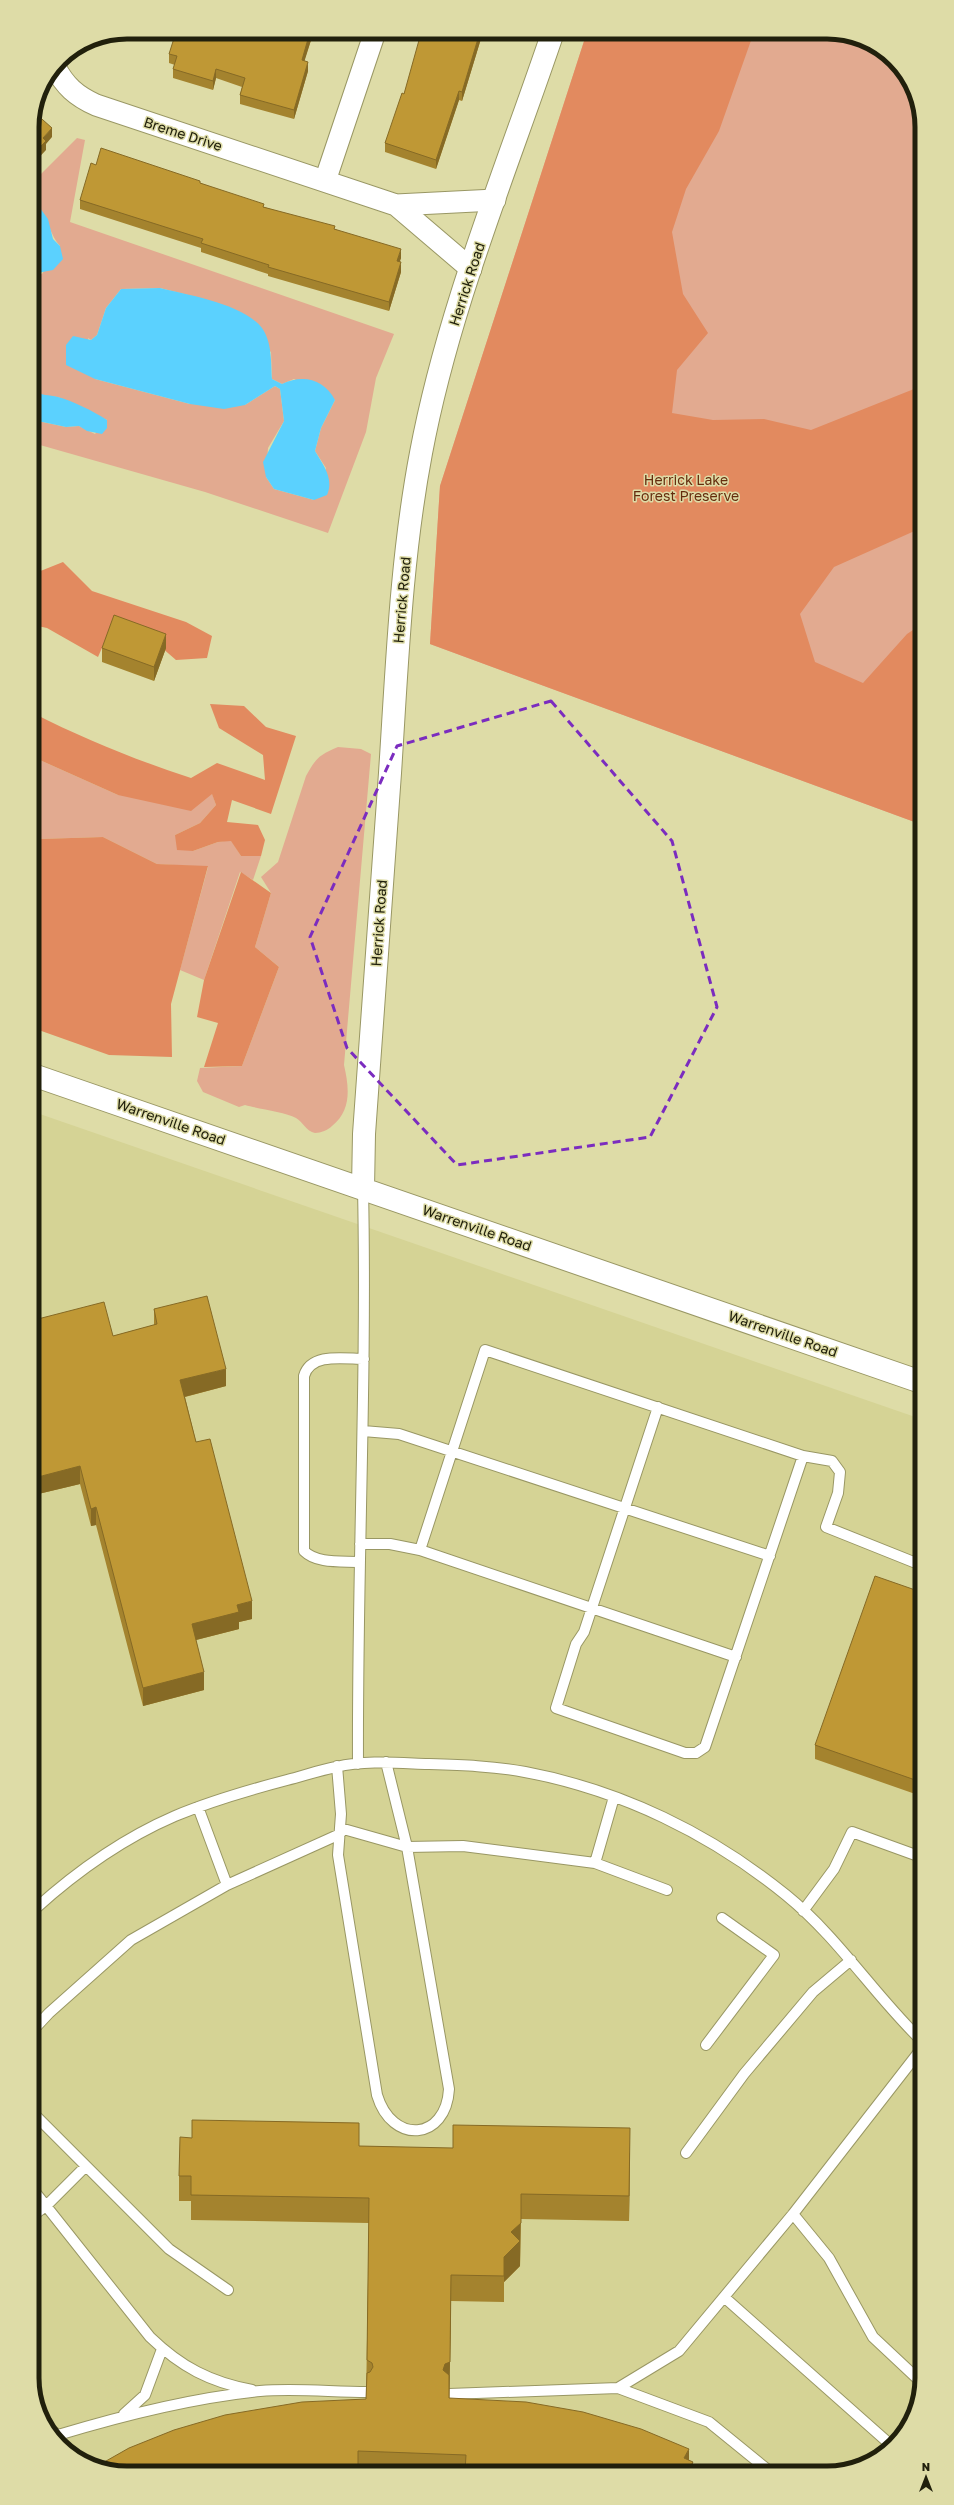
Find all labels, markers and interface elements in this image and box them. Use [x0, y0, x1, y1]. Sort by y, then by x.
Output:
street label: Breme Drive [142, 113, 225, 154]
street label: Herrick Road [445, 240, 488, 328]
park label: Herrick Lake Forest Preserve [633, 471, 739, 504]
street label: Herrick Road [389, 556, 414, 644]
street label: Herrick Road [367, 879, 390, 967]
street label: Warrenville Road [114, 1095, 228, 1148]
street label: Warrenville Road [420, 1201, 534, 1254]
street label: Warrenville Road [726, 1307, 840, 1360]
north arrow [906, 2457, 946, 2497]
text: N [922, 2460, 930, 2473]

